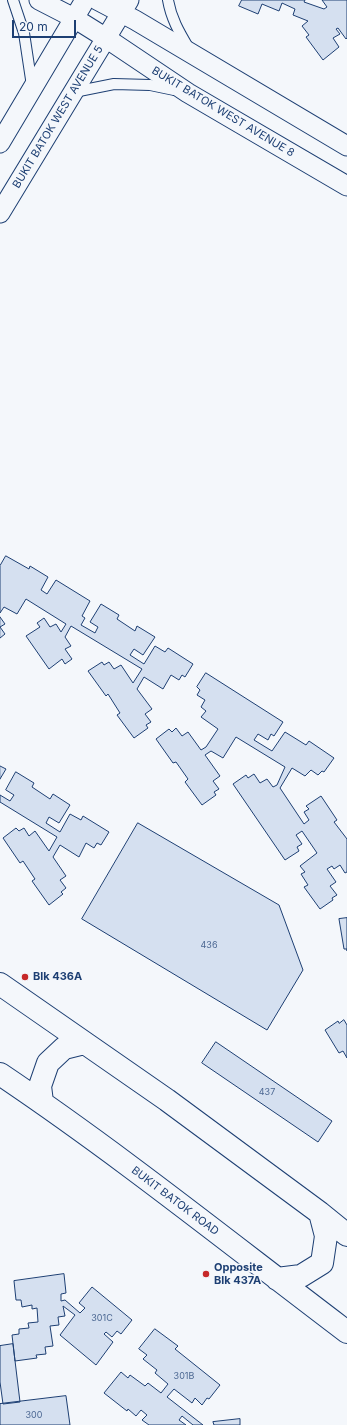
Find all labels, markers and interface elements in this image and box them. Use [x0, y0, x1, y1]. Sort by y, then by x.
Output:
scale bar [14, 12, 78, 38]
text: 20 m [19, 19, 48, 34]
street label: BUKIT BATOK WEST AVENUE 5 [10, 43, 106, 191]
street label: BUKIT BATOK WEST AVENUE 8 [149, 64, 297, 160]
house number: 436 [201, 940, 217, 950]
place label: Blk 436A [33, 970, 82, 984]
marker: Blk 436A [20, 972, 30, 982]
house number: 437 [259, 1087, 275, 1097]
street label: BUKIT BATOK ROAD [129, 1164, 221, 1238]
place label: Opposite Blk 437A [214, 1261, 263, 1287]
marker: Opposite Blk 437A [201, 1269, 211, 1279]
house number: 301C [91, 1313, 113, 1323]
house number: 301B [174, 1371, 194, 1381]
house number: 300 [26, 1410, 42, 1420]

